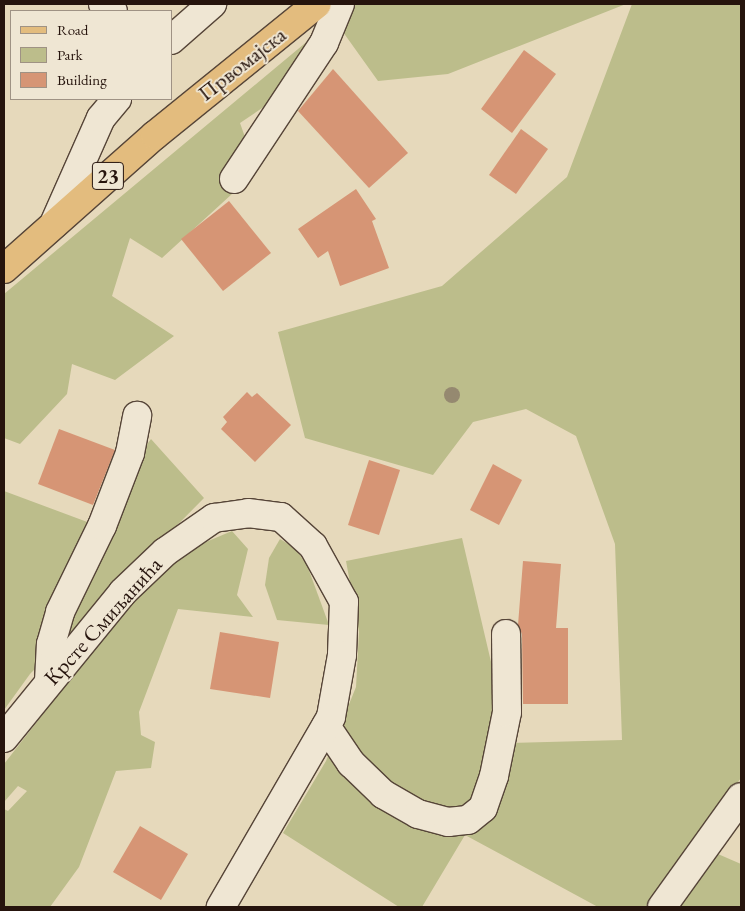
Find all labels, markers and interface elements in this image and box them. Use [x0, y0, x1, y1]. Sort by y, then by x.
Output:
legend [10, 10, 172, 100]
text: Road [57, 20, 88, 39]
street label: Првомајска [193, 21, 291, 107]
text: Park [57, 45, 83, 64]
text: Building [57, 70, 107, 89]
road number: 23 [92, 158, 124, 195]
street label: Крсте Смиљанића [39, 552, 167, 690]

